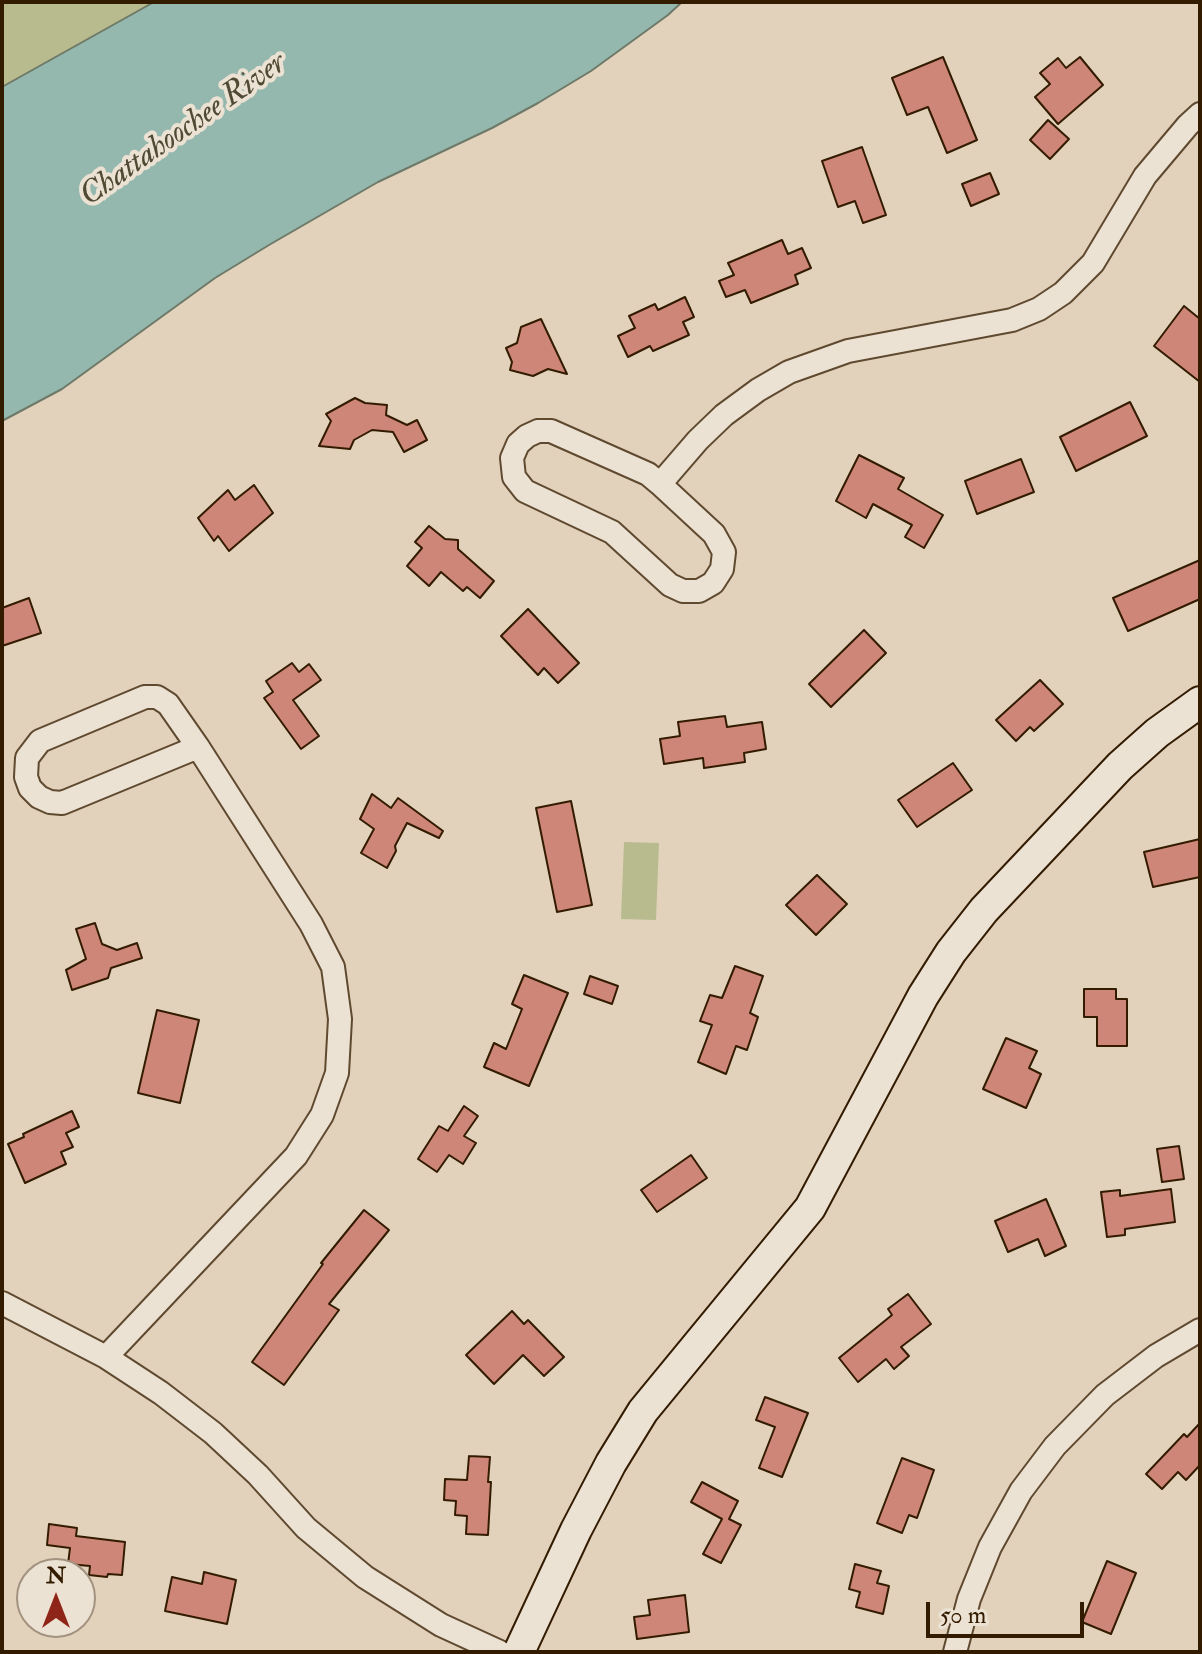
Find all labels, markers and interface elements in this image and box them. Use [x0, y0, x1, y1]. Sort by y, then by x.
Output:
water label: Chattahoochee River [73, 46, 295, 216]
north arrow [16, 1558, 96, 1638]
text: N [46, 1562, 66, 1590]
scale bar [930, 1586, 1088, 1636]
text: 50 m [940, 1600, 986, 1631]

